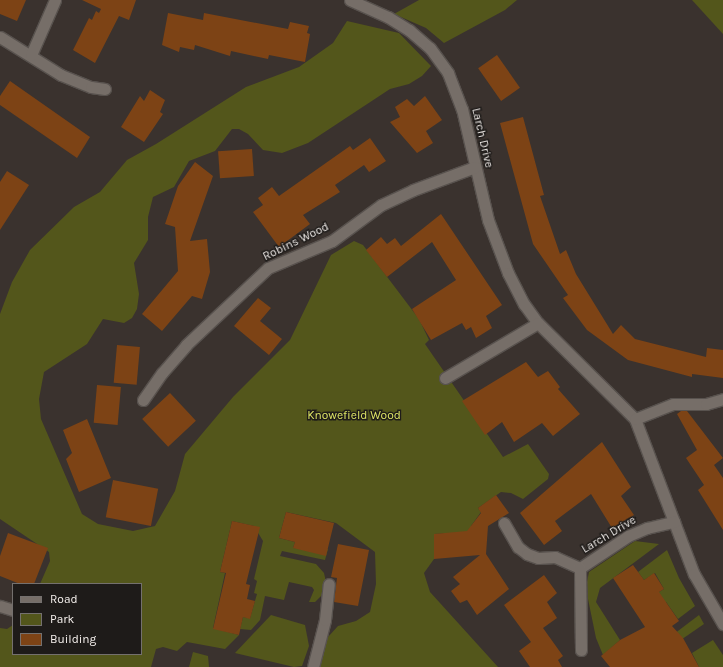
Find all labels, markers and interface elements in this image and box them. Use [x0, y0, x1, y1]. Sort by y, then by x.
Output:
street label: Larch Drive [468, 107, 496, 169]
street label: Robins Wood [261, 220, 331, 264]
park label: Knowefield Wood [307, 409, 401, 423]
street label: Larch Drive [579, 513, 639, 557]
legend [12, 583, 142, 655]
text: Road [50, 592, 78, 606]
text: Park [50, 612, 74, 626]
text: Building [50, 632, 96, 646]

